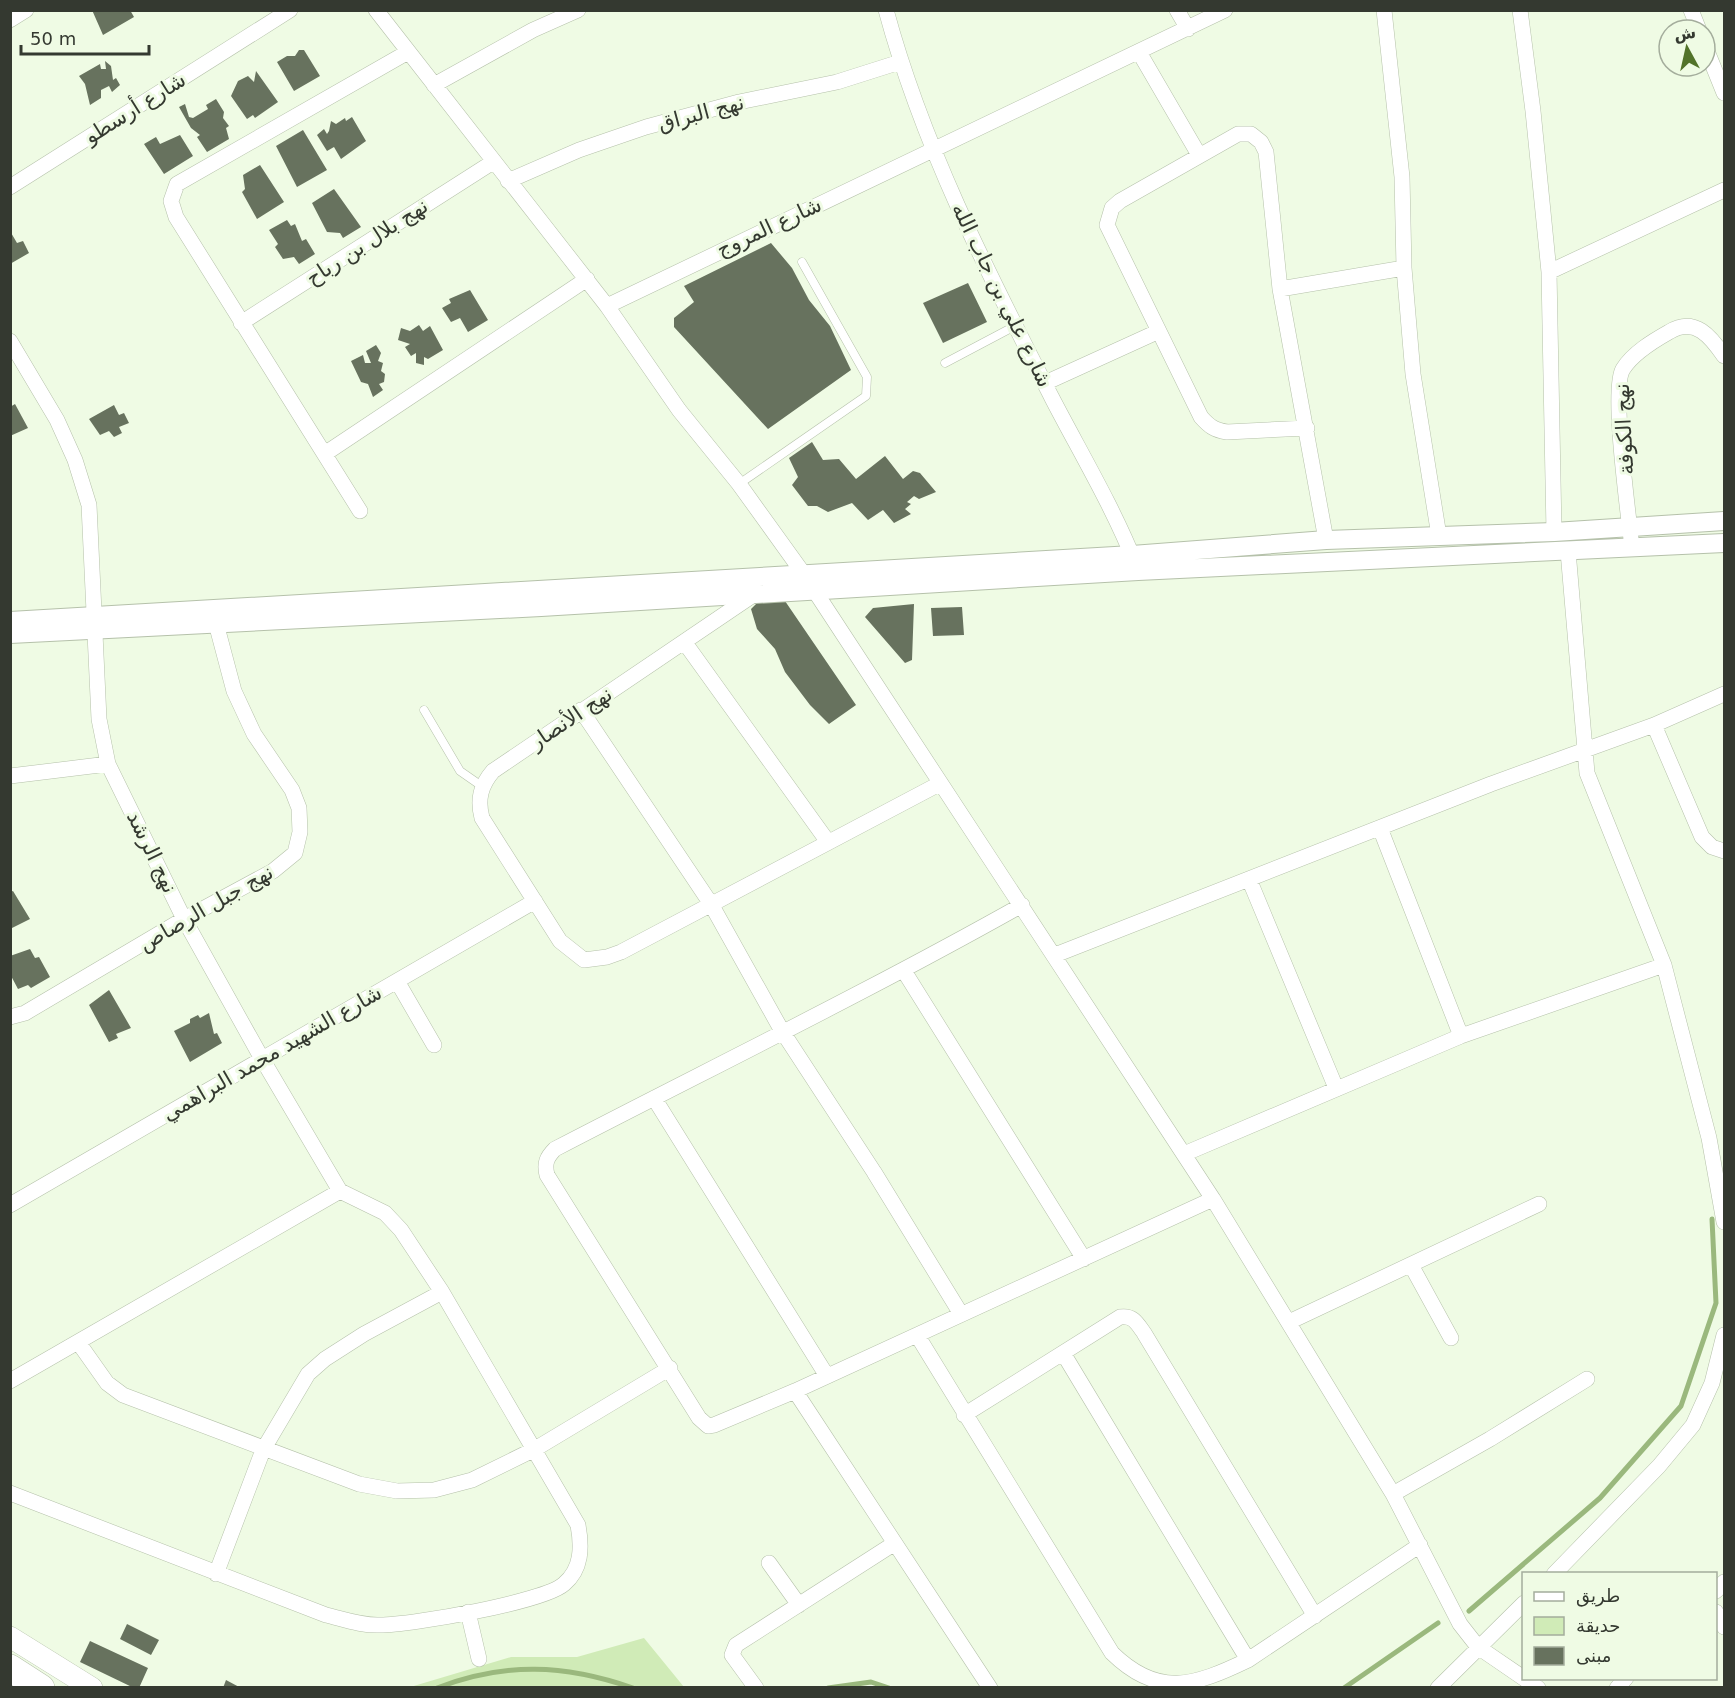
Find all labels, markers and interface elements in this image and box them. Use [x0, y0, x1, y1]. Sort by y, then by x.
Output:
scale bar [21, 18, 148, 56]
north arrow [1657, 18, 1717, 78]
text: ش [1673, 23, 1697, 45]
text: 50 m [30, 28, 76, 49]
street label: شارع أرسطو [78, 66, 190, 149]
street label: نهج البراق [655, 90, 747, 136]
street label: شارع المروج [713, 192, 826, 263]
street label: نهج بلال بن رباح [302, 194, 432, 290]
street label: شارع علي بن جاب الله [947, 199, 1057, 391]
street label: نهج الكوفة [1610, 383, 1638, 475]
street label: نهج الأنصار [524, 681, 617, 755]
street label: نهج الرشد [122, 807, 182, 897]
street label: نهج جبل الرصاص [135, 860, 277, 956]
street label: شارع الشهيد محمد البراهمي [158, 980, 386, 1126]
legend [1522, 1572, 1717, 1680]
text: طريق [1576, 1585, 1620, 1607]
text: حديقة [1576, 1615, 1620, 1636]
text: مبنى [1576, 1645, 1612, 1666]

